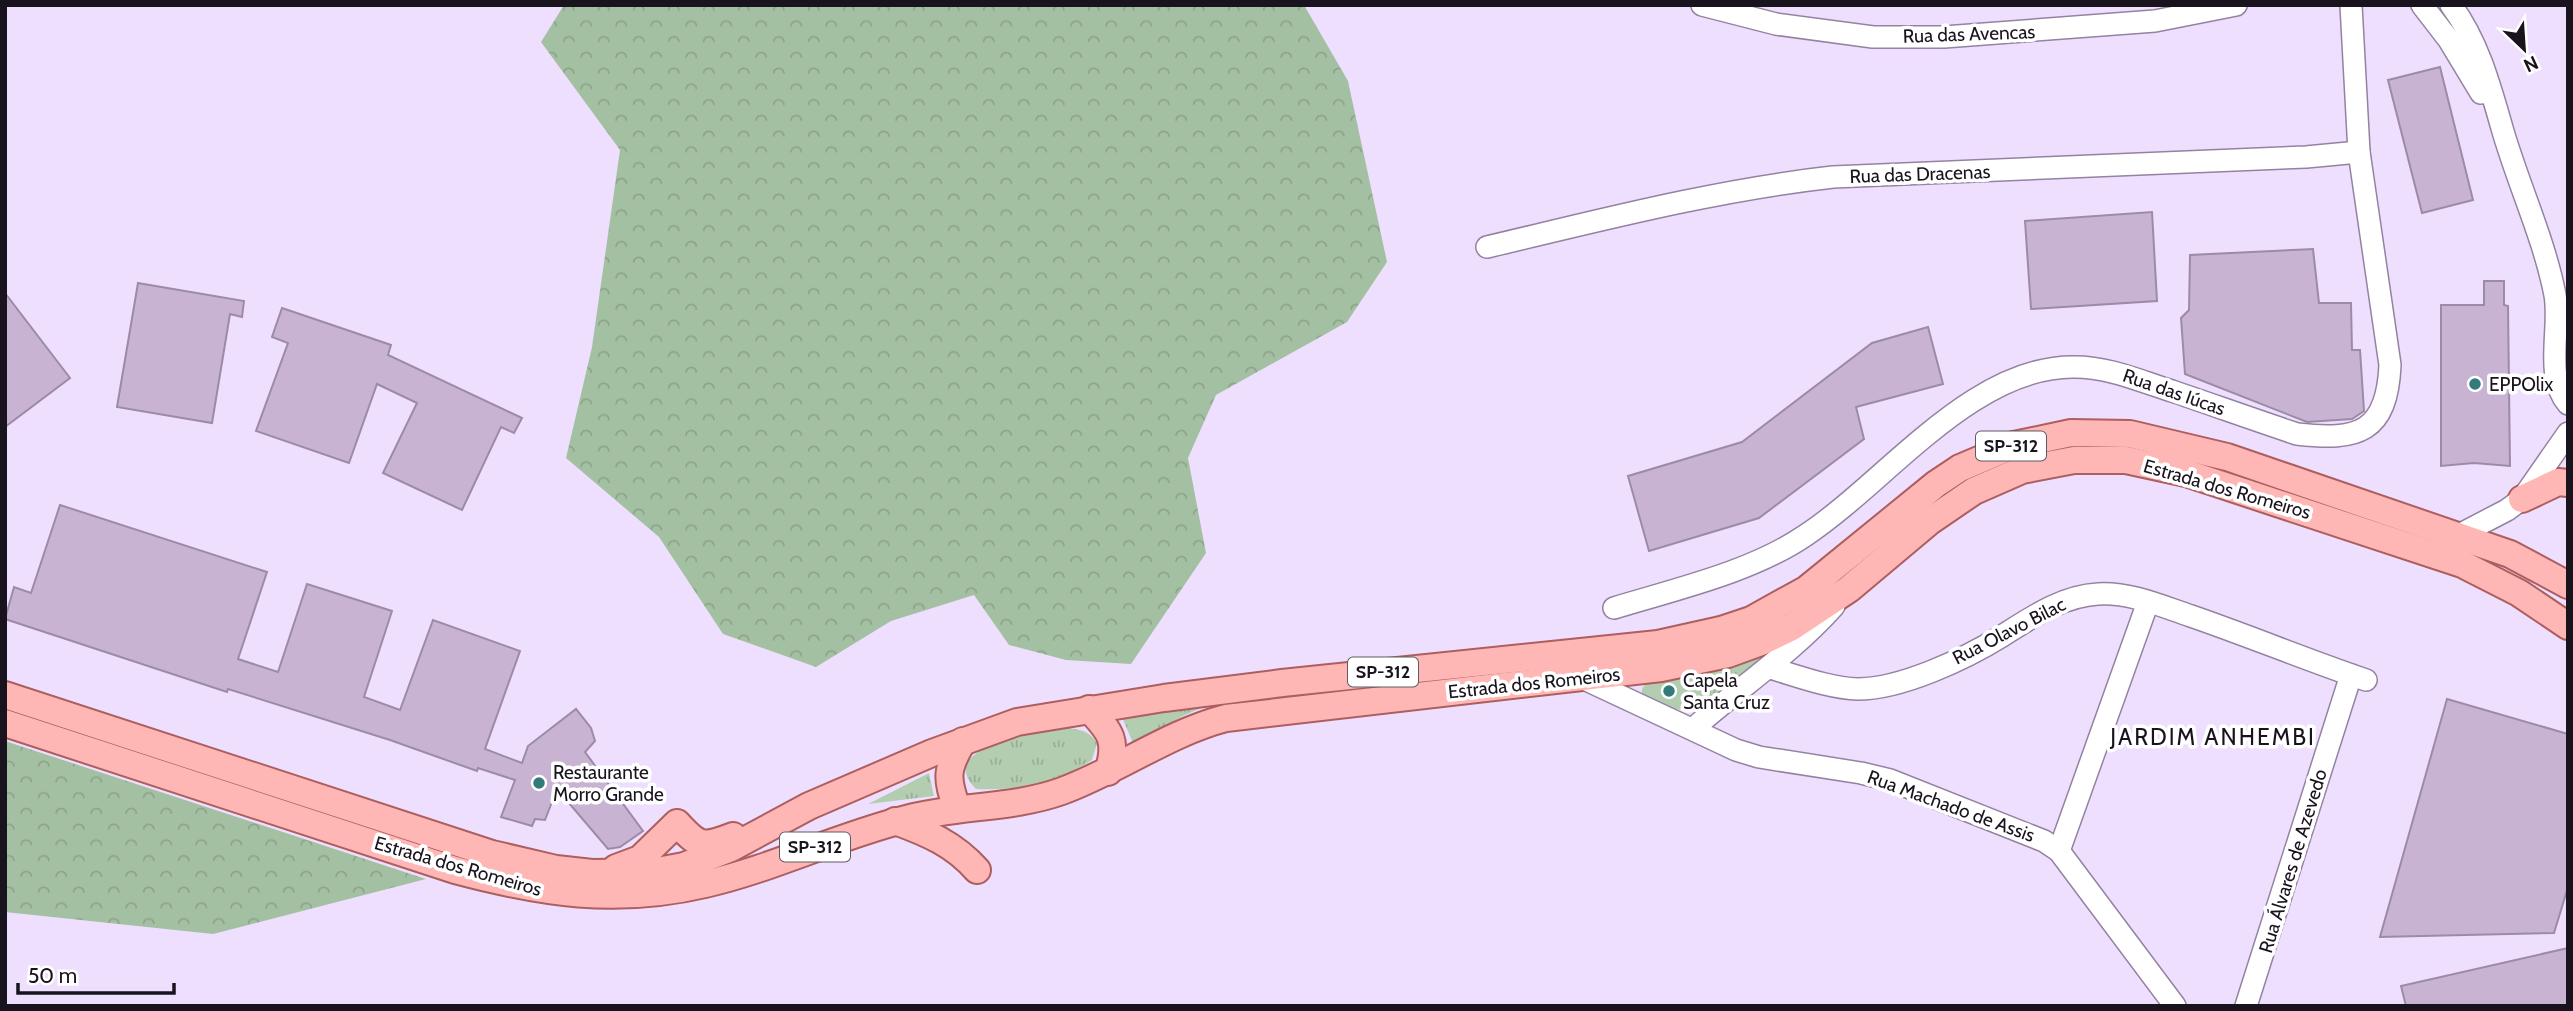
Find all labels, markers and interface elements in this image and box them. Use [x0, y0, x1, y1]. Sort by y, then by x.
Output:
north arrow [2489, 14, 2559, 84]
street label: Rua das Avencas [1902, 20, 2036, 48]
text: N [2520, 51, 2542, 77]
street label: Rua das Dracenas [1849, 160, 1991, 188]
street label: Rua das Iúcas [2120, 364, 2228, 420]
place label: EPPOlix [2489, 373, 2553, 396]
marker: EPPOlix [2467, 376, 2483, 392]
road number: SP-312 [1976, 432, 2046, 461]
street label: Estrada dos Romeiros [2141, 454, 2313, 524]
street label: Rua Olavo Bilac [1949, 592, 2070, 669]
road number: SP-312 [1348, 658, 1418, 686]
street label: Estrada dos Romeiros [1447, 663, 1621, 703]
place label: Capela Santa Cruz [1683, 669, 1770, 714]
marker: Capela Santa Cruz [1661, 683, 1677, 699]
district label: JARDIM ANHEMBI [2109, 723, 2316, 751]
place label: Restaurante Morro Grande [553, 761, 664, 806]
street label: Rua Machado de Assis [1864, 765, 2038, 847]
street label: Rua Álvares de Azevedo [2253, 766, 2332, 956]
marker: Restaurante Morro Grande [531, 775, 547, 791]
street label: Estrada dos Romeiros [372, 831, 544, 901]
road number: SP-312 [780, 832, 850, 862]
scale bar [18, 951, 173, 995]
text: 50 m [28, 963, 77, 988]

